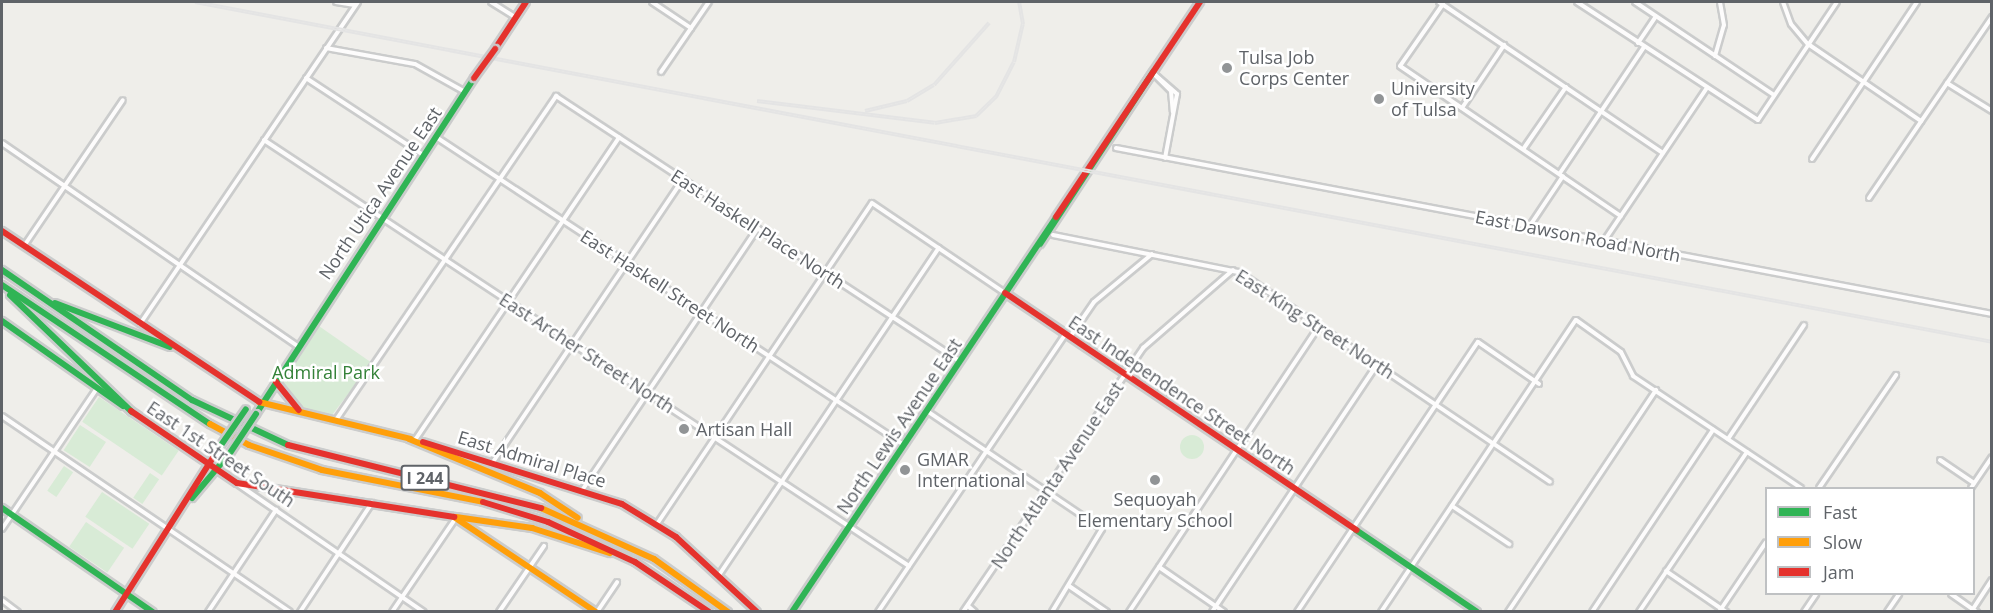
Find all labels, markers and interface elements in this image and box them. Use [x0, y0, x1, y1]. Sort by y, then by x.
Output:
place label: Tulsa Job Corps Center [1239, 47, 1349, 90]
marker: Tulsa Job Corps Center [1220, 61, 1234, 75]
place label: University of Tulsa [1391, 78, 1475, 121]
marker: University of Tulsa [1372, 92, 1386, 106]
street label: North Utica Avenue East [314, 103, 446, 283]
street label: East Haskell Place North [667, 165, 849, 293]
street label: East Dawson Road North [1474, 205, 1682, 267]
street label: East Haskell Street North [576, 225, 764, 357]
street label: East King Street North [1232, 265, 1398, 383]
street label: East Archer Street North [495, 288, 679, 418]
street label: East Independence Street North [1065, 311, 1299, 479]
street label: North Lewis Avenue East [832, 334, 966, 518]
park label: Admiral Park [272, 361, 380, 383]
street label: North Atlanta Avenue East [986, 377, 1128, 573]
street label: East 1st Street South [143, 396, 299, 512]
place label: Artisan Hall [696, 418, 792, 440]
marker: Artisan Hall [677, 422, 691, 436]
street label: East Admiral Place [455, 426, 609, 492]
place label: GMAR International [917, 449, 1025, 492]
marker: GMAR International [898, 463, 912, 477]
road number: I 244 [400, 465, 450, 491]
marker: Sequoyah Elementary School [1148, 473, 1162, 487]
legend [1765, 487, 1975, 595]
place label: Sequoyah Elementary School [1077, 489, 1233, 532]
text: Fast [1823, 500, 1857, 524]
text: Slow [1823, 530, 1862, 554]
text: Jam [1823, 560, 1855, 584]

